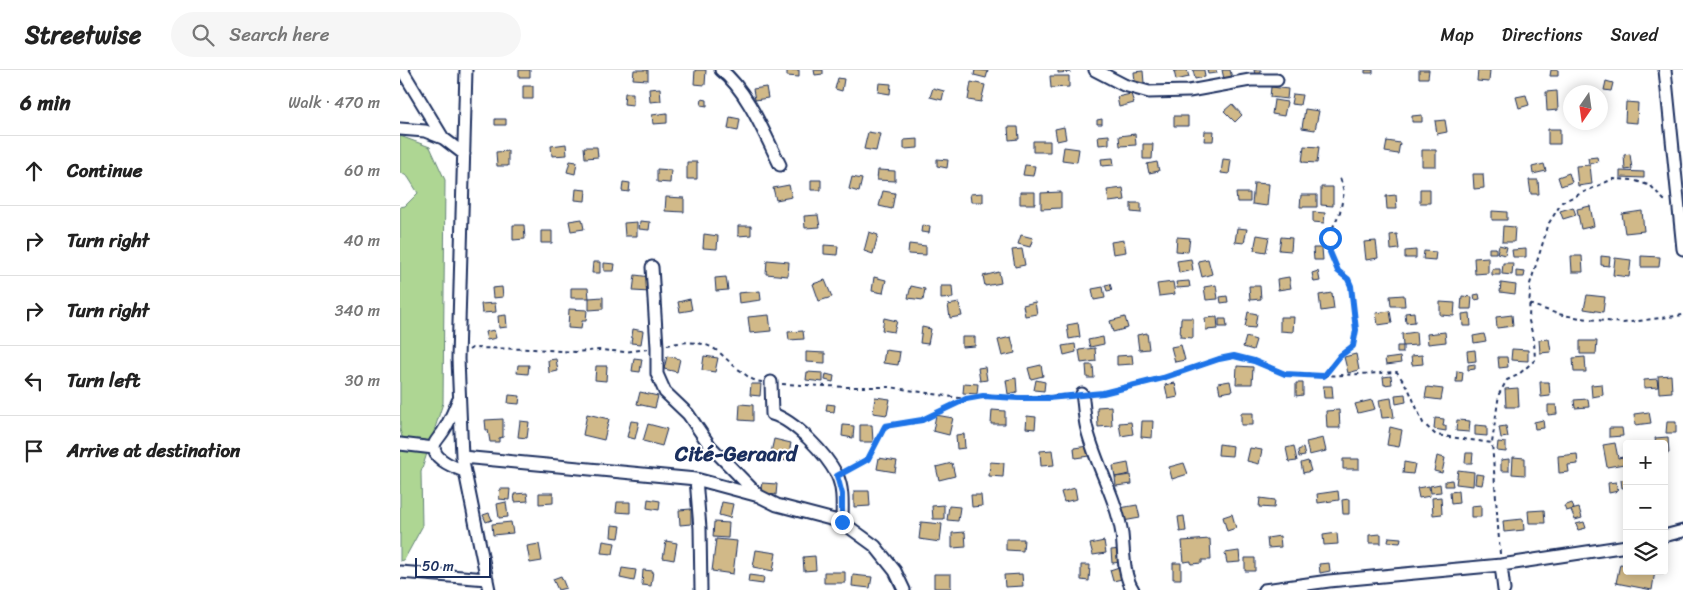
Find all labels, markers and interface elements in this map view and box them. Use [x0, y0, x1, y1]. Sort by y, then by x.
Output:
search box [171, 12, 521, 57]
text: Streetwise [25, 14, 141, 56]
text: Search here [229, 18, 329, 51]
text: Map [1441, 19, 1474, 51]
text: Directions [1502, 19, 1583, 51]
text: Saved [1611, 19, 1658, 51]
icon: search [189, 21, 217, 49]
text: 6 min [20, 84, 71, 122]
north arrow [1563, 85, 1608, 130]
text: Walk · 470 m [288, 88, 380, 117]
text: Continue [67, 154, 143, 187]
text: 60 m [344, 156, 380, 185]
icon: ahead [20, 157, 48, 185]
text: Turn right [67, 224, 149, 257]
text: 40 m [343, 226, 380, 255]
icon: right [20, 227, 48, 255]
route start [1319, 227, 1342, 250]
text: Turn right [67, 294, 149, 327]
text: 340 m [335, 296, 380, 325]
icon: right [20, 297, 48, 325]
text: Turn left [67, 364, 140, 397]
text: 30 m [345, 366, 380, 395]
icon: left [20, 367, 48, 395]
text: Arrive at destination [67, 434, 240, 467]
district label: Cité-Geraard [674, 435, 799, 473]
icon: arrive [20, 437, 48, 465]
map controls [1623, 440, 1668, 575]
button: + [1623, 440, 1668, 485]
button: − [1623, 485, 1668, 530]
route end [831, 511, 854, 534]
button: layers [1623, 530, 1668, 575]
text: 50 m [422, 554, 454, 579]
scale bar [415, 555, 491, 578]

